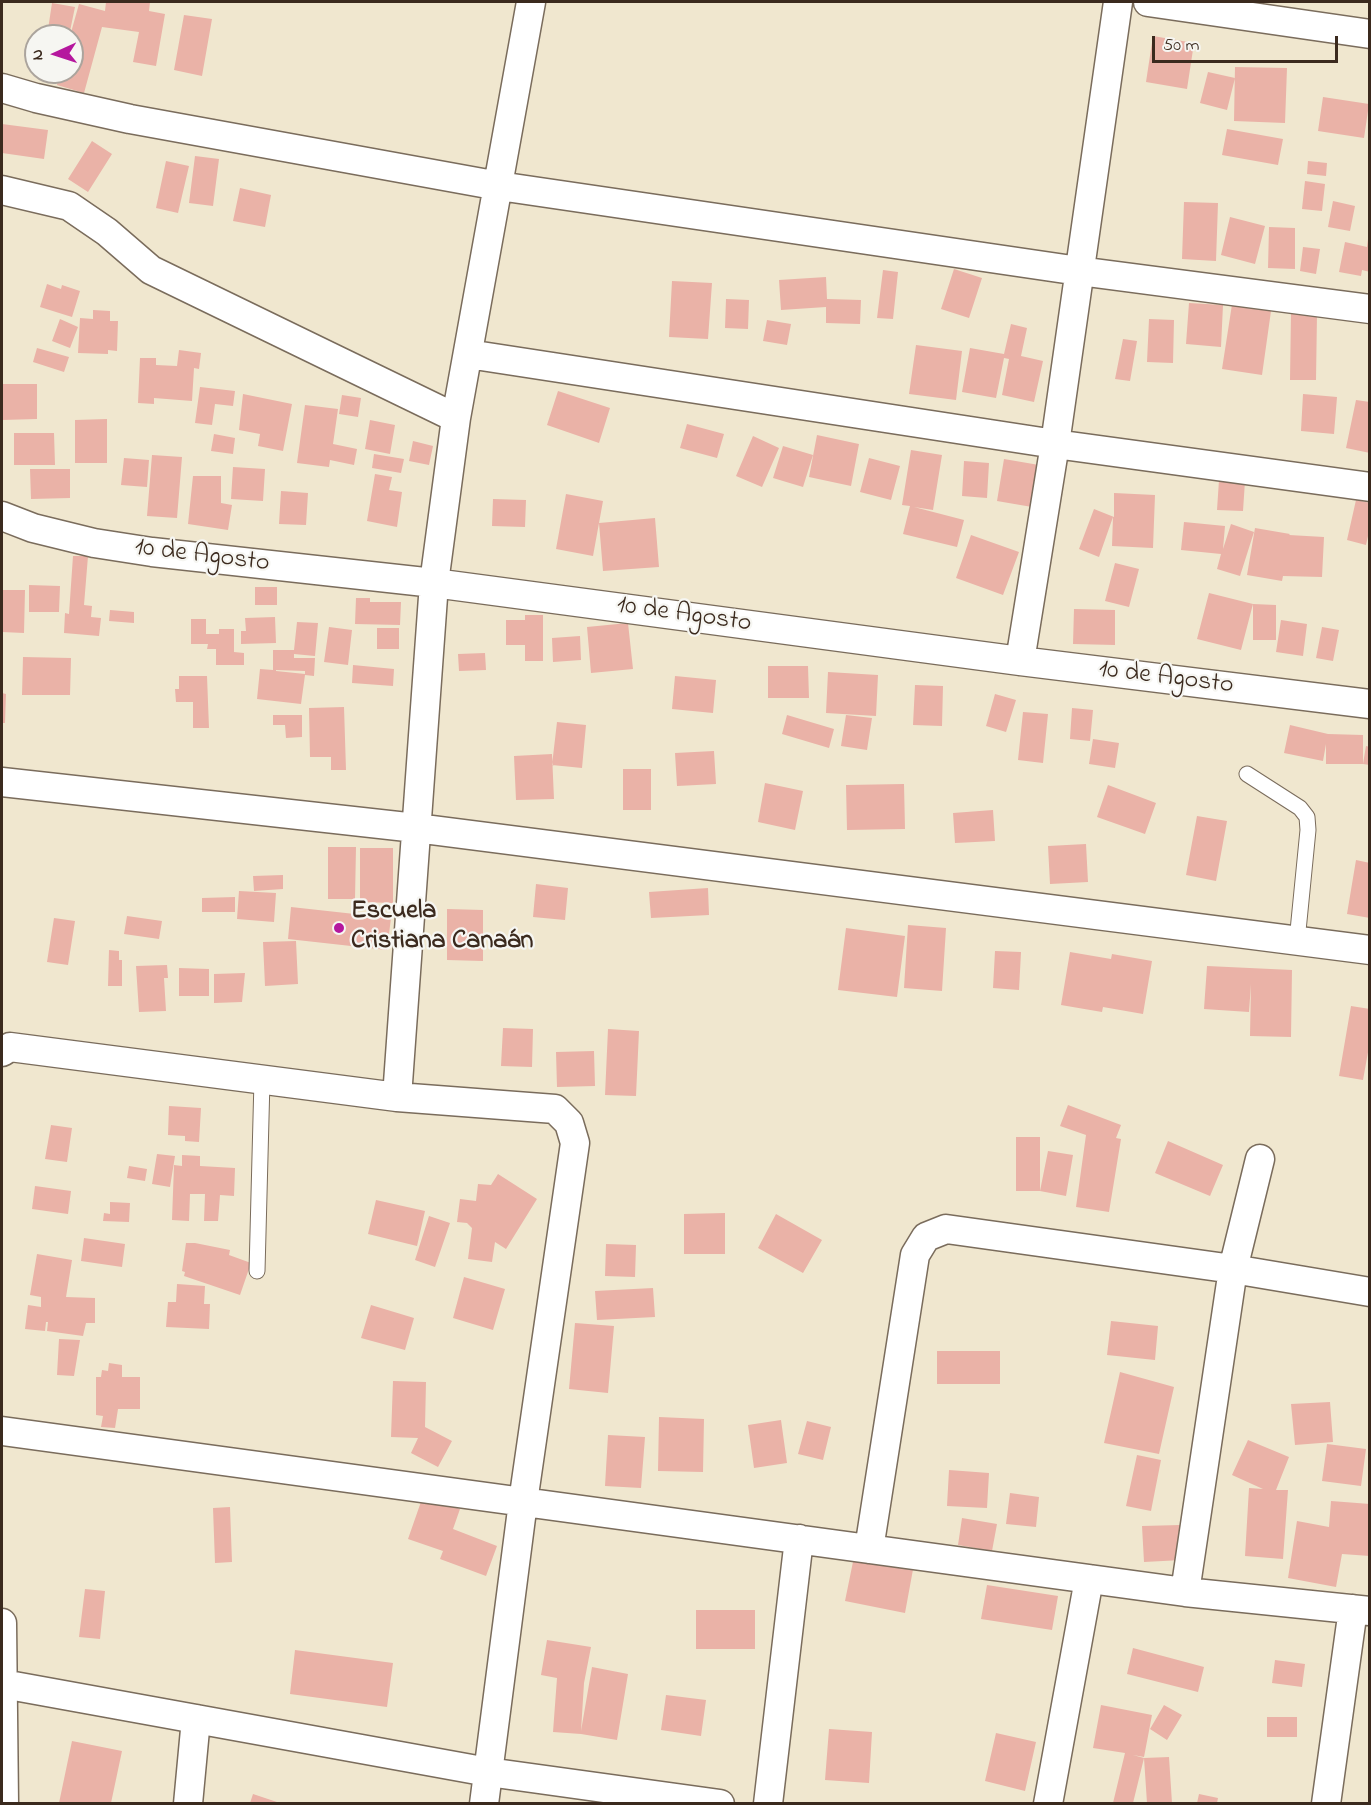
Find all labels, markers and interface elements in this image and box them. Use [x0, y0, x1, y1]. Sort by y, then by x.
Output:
north arrow [24, 24, 84, 84]
scale bar [1155, 24, 1341, 62]
text: 50 m [1163, 33, 1200, 59]
text: N [26, 49, 50, 61]
street label: 10 de Agosto [133, 533, 271, 581]
street label: 10 de Agosto [615, 591, 753, 641]
street label: 10 de Agosto [1097, 655, 1235, 703]
place label: Escuela Cristiana Canaán [351, 897, 533, 958]
marker: Escuela Cristiana Canaán [332, 921, 346, 935]

